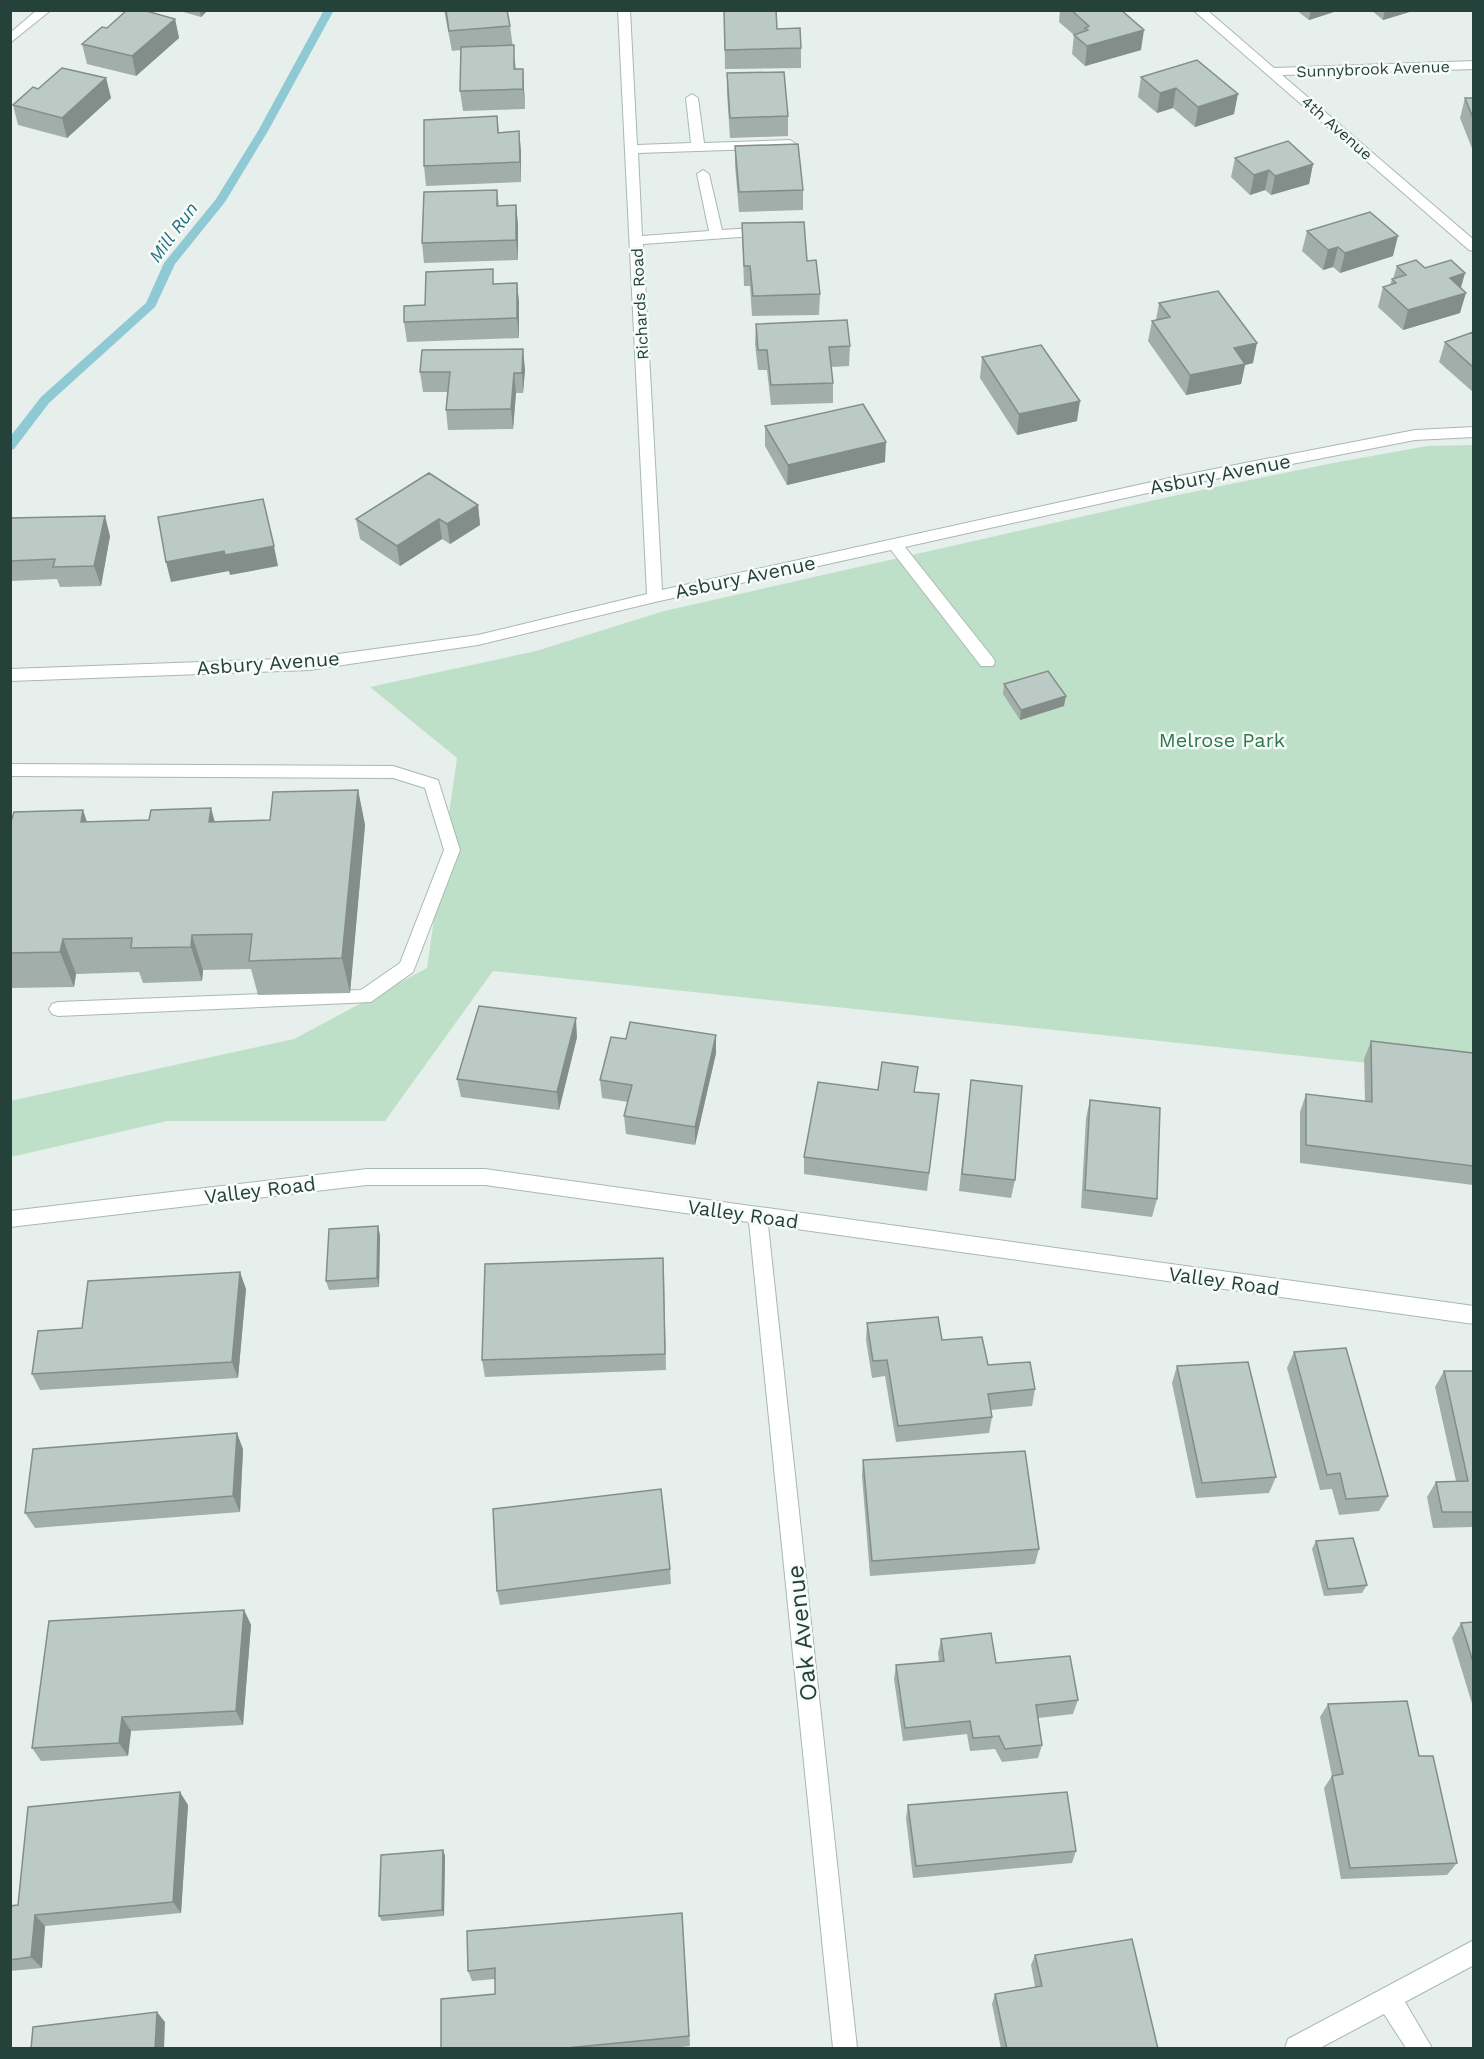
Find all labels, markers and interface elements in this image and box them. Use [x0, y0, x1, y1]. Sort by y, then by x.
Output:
street label: Sunnybrook Avenue [1296, 57, 1450, 81]
street label: 4th Avenue [1298, 92, 1376, 164]
water label: Mill Run [144, 198, 202, 266]
street label: Richards Road [628, 248, 652, 360]
street label: Asbury Avenue [1147, 449, 1293, 499]
street label: Asbury Avenue [672, 550, 818, 604]
street label: Asbury Avenue [196, 646, 340, 680]
park label: Melrose Park [1159, 728, 1285, 752]
street label: Valley Road [203, 1171, 317, 1209]
street label: Valley Road [686, 1194, 800, 1234]
street label: Valley Road [1167, 1261, 1281, 1301]
street label: Oak Avenue [781, 1564, 823, 1702]

